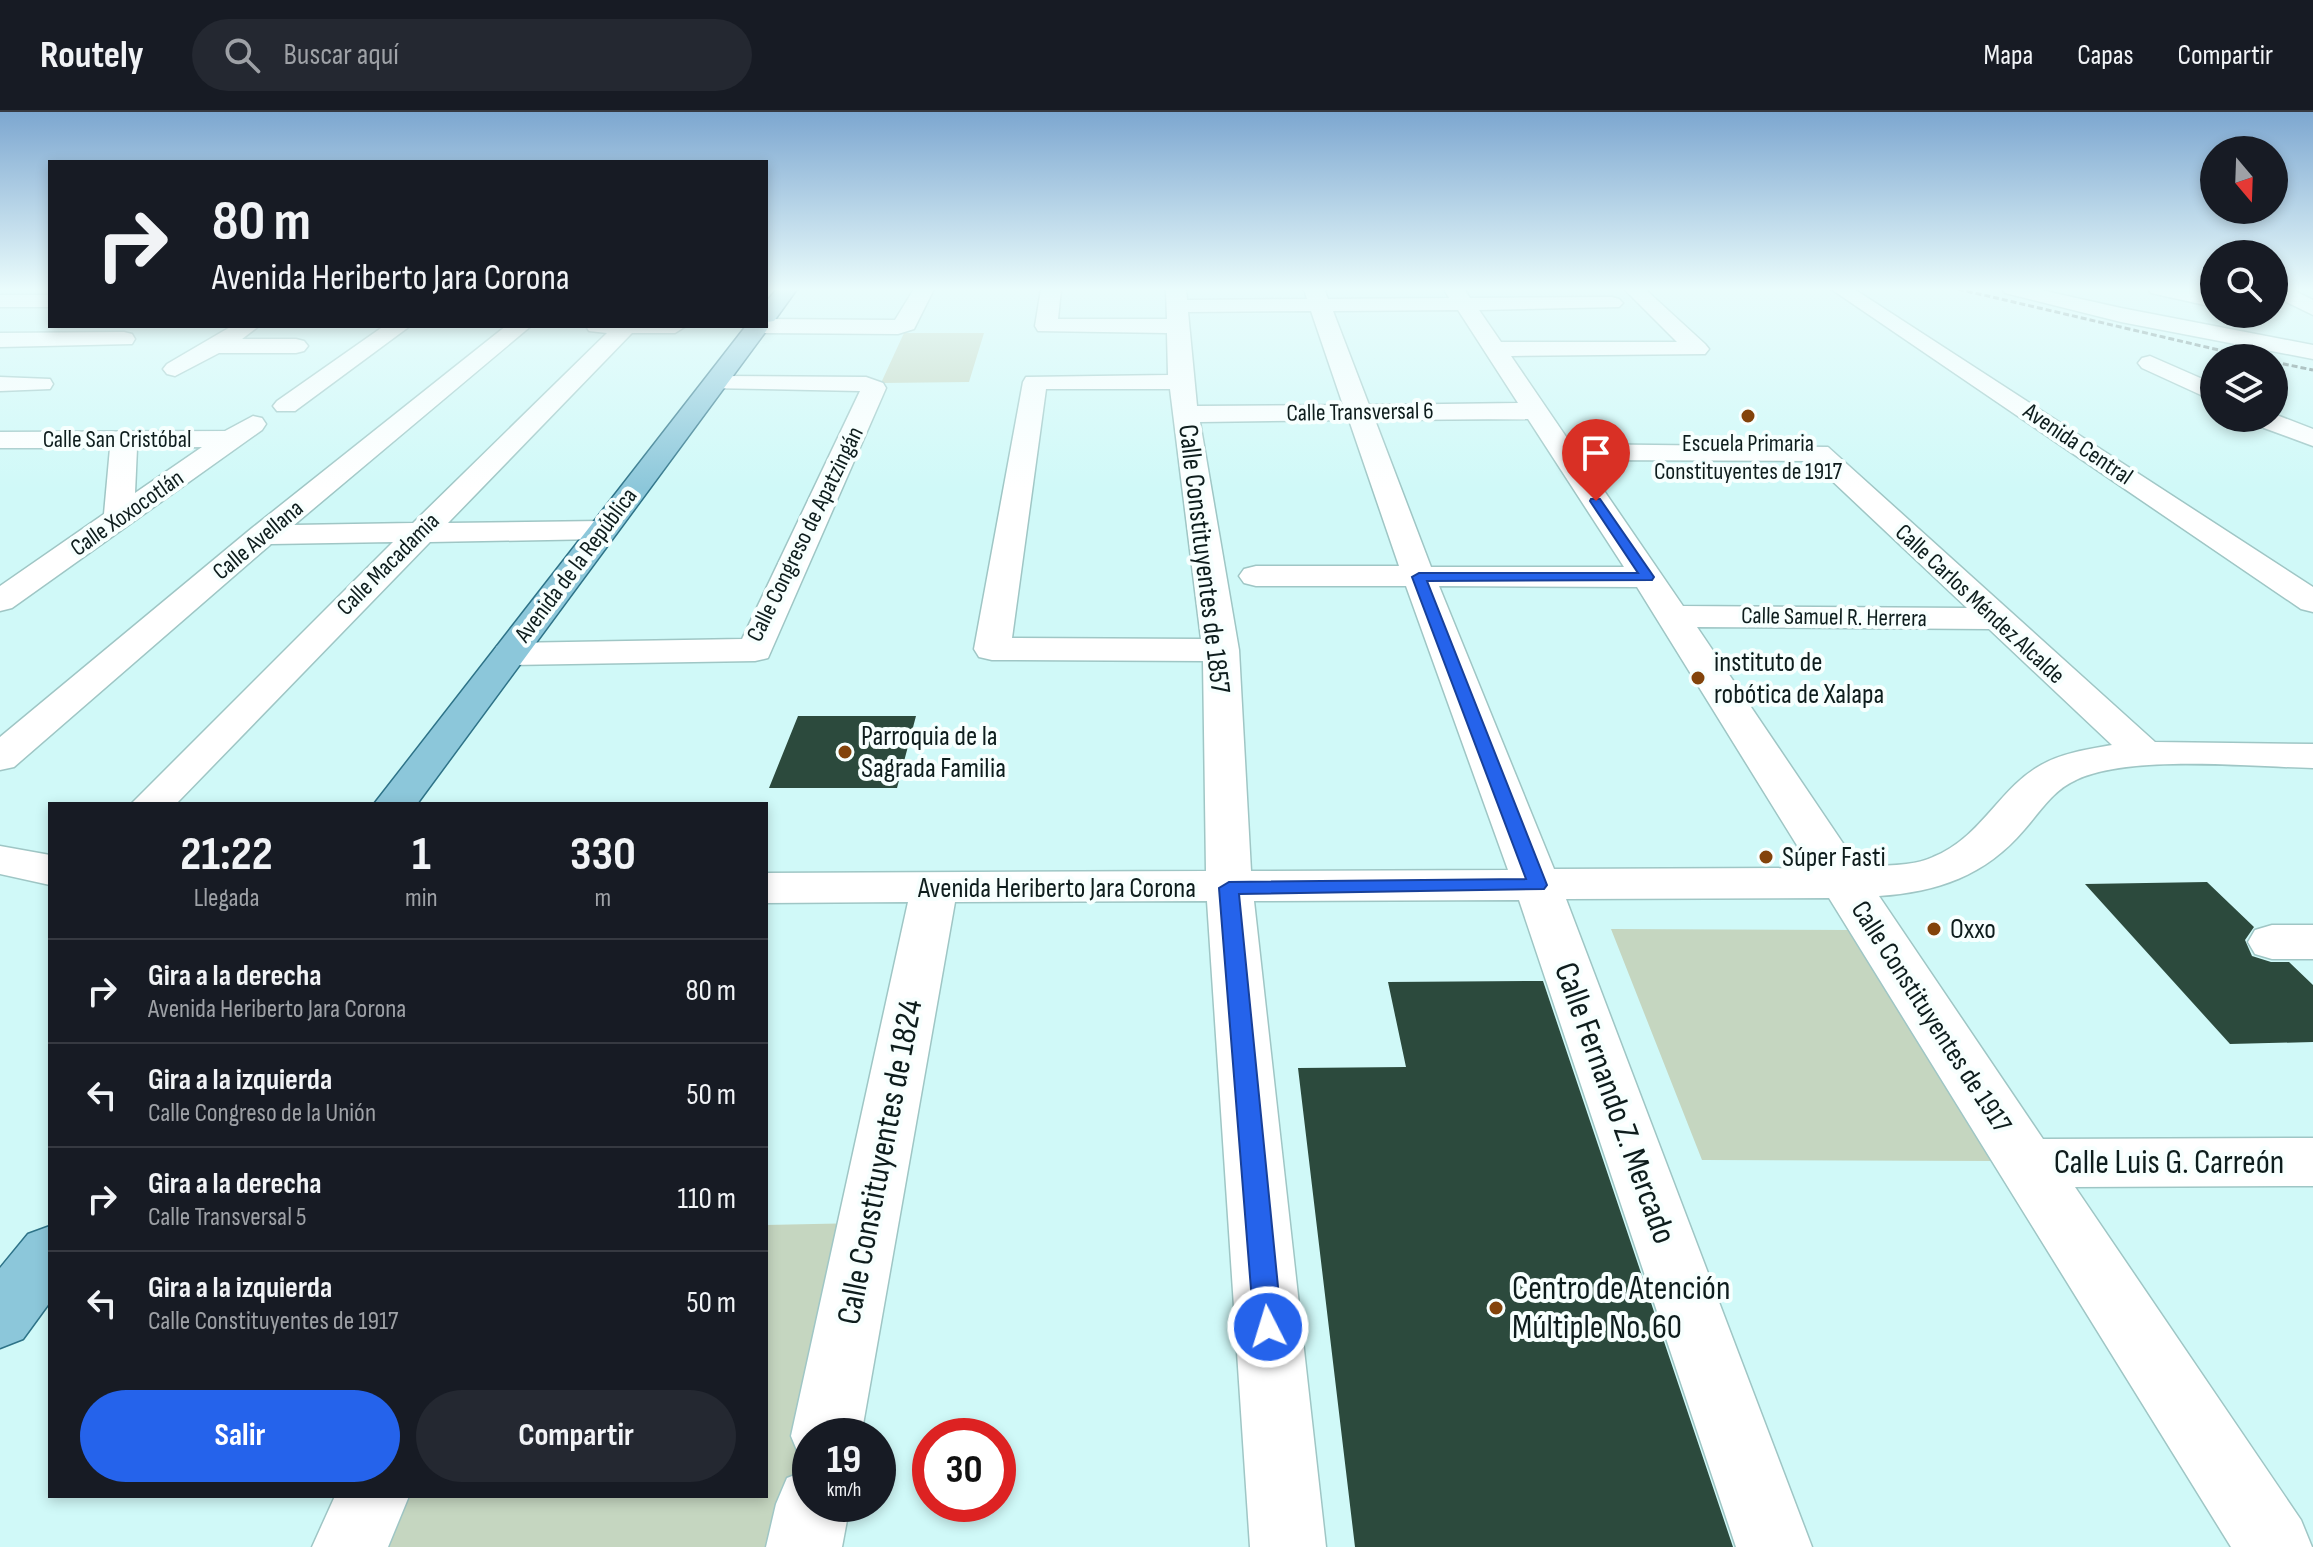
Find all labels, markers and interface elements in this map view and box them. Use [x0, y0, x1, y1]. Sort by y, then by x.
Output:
search box [192, 19, 752, 91]
text: Routely [40, 33, 144, 78]
icon: search [220, 33, 264, 77]
text: Buscar aquí [284, 37, 399, 73]
text: Mapa [1984, 39, 2033, 72]
text: Capas [2077, 39, 2134, 72]
text: Compartir [2178, 39, 2273, 72]
north arrow [2200, 136, 2288, 224]
map controls [2200, 136, 2288, 432]
text: 80 m [212, 189, 311, 256]
icon: right [80, 192, 184, 296]
button: search [2200, 240, 2288, 328]
text: Avenida Heriberto Jara Corona [212, 257, 570, 300]
button: layers [2200, 344, 2288, 432]
street label: Calle Transversal 6 [1286, 396, 1434, 428]
street label: Avenida Central [2017, 396, 2138, 491]
marker: Escuela Primaria Constituyentes de 1917 [1739, 407, 1757, 425]
pin [1562, 419, 1630, 501]
street label: Calle Congreso de Apatzingán [740, 422, 870, 646]
street label: Calle Constituyentes de 1857 [1171, 423, 1237, 695]
street label: Calle San Cristóbal [43, 425, 191, 454]
place label: Escuela Primaria Constituyentes de 1917 [1654, 429, 1843, 486]
icon: arrive [1574, 431, 1618, 475]
street label: Calle Xoxocotlán [65, 463, 189, 563]
street label: Avenida de la República [508, 482, 644, 649]
street label: Calle Avellana [207, 494, 309, 586]
street label: Calle Macadamia [331, 507, 445, 621]
street label: Calle Carlos Méndez Alcalde [1889, 518, 2071, 690]
street label: Calle Samuel R. Herrera [1741, 601, 1927, 633]
place label: instituto de robótica de Xalapa [1714, 646, 1884, 711]
marker: instituto de robótica de Xalapa [1689, 669, 1707, 687]
place label: Parroquia de la Sagrada Familia [861, 720, 1006, 785]
marker: Parroquia de la Sagrada Familia [836, 743, 854, 761]
text: 21:22 [180, 826, 273, 883]
text: 1 [412, 826, 431, 883]
text: 330 [570, 826, 636, 883]
place label: Súper Fasti [1782, 841, 1886, 874]
marker: Súper Fasti [1757, 848, 1775, 866]
street label: Avenida Heriberto Jara Corona [917, 872, 1196, 905]
text: Llegada [194, 883, 259, 914]
text: min [405, 883, 438, 914]
text: m [595, 883, 611, 914]
street label: Calle Constituyentes de 1917 [1844, 895, 2018, 1139]
place label: Oxxo [1950, 913, 1996, 946]
marker: Oxxo [1925, 920, 1943, 938]
street label: Calle Fernando Z. Mercado [1545, 957, 1685, 1249]
text: Gira a la derecha [148, 958, 322, 994]
icon: right [80, 969, 124, 1013]
text: 80 m [685, 973, 736, 1009]
text: Avenida Heriberto Jara Corona [148, 994, 406, 1025]
street label: Calle Constituyentes de 1824 [828, 996, 932, 1328]
text: Gira a la izquierda [148, 1062, 332, 1098]
icon: left [80, 1073, 124, 1117]
text: 50 m [687, 1077, 736, 1113]
text: Calle Congreso de la Unión [148, 1098, 376, 1129]
street label: Calle Luis G. Carreón [2054, 1142, 2284, 1183]
text: Gira a la derecha [148, 1166, 322, 1202]
icon: right [80, 1177, 124, 1221]
text: 110 m [678, 1181, 736, 1217]
text: Calle Transversal 5 [148, 1202, 307, 1233]
place label: Centro de Atención Múltiple No. 60 [1512, 1268, 1731, 1348]
text: Gira a la izquierda [148, 1270, 332, 1306]
icon: left [80, 1281, 124, 1325]
text: 50 m [687, 1285, 736, 1321]
position arrow [1226, 1285, 1310, 1369]
marker: Centro de Atención Múltiple No. 60 [1487, 1299, 1505, 1317]
text: Calle Constituyentes de 1917 [148, 1306, 398, 1337]
button: Salir [80, 1390, 400, 1482]
button: Compartir [416, 1390, 736, 1482]
speed limit sign: 30 [912, 1418, 1016, 1522]
text: 19 [827, 1436, 861, 1484]
text: km/h [827, 1478, 861, 1502]

